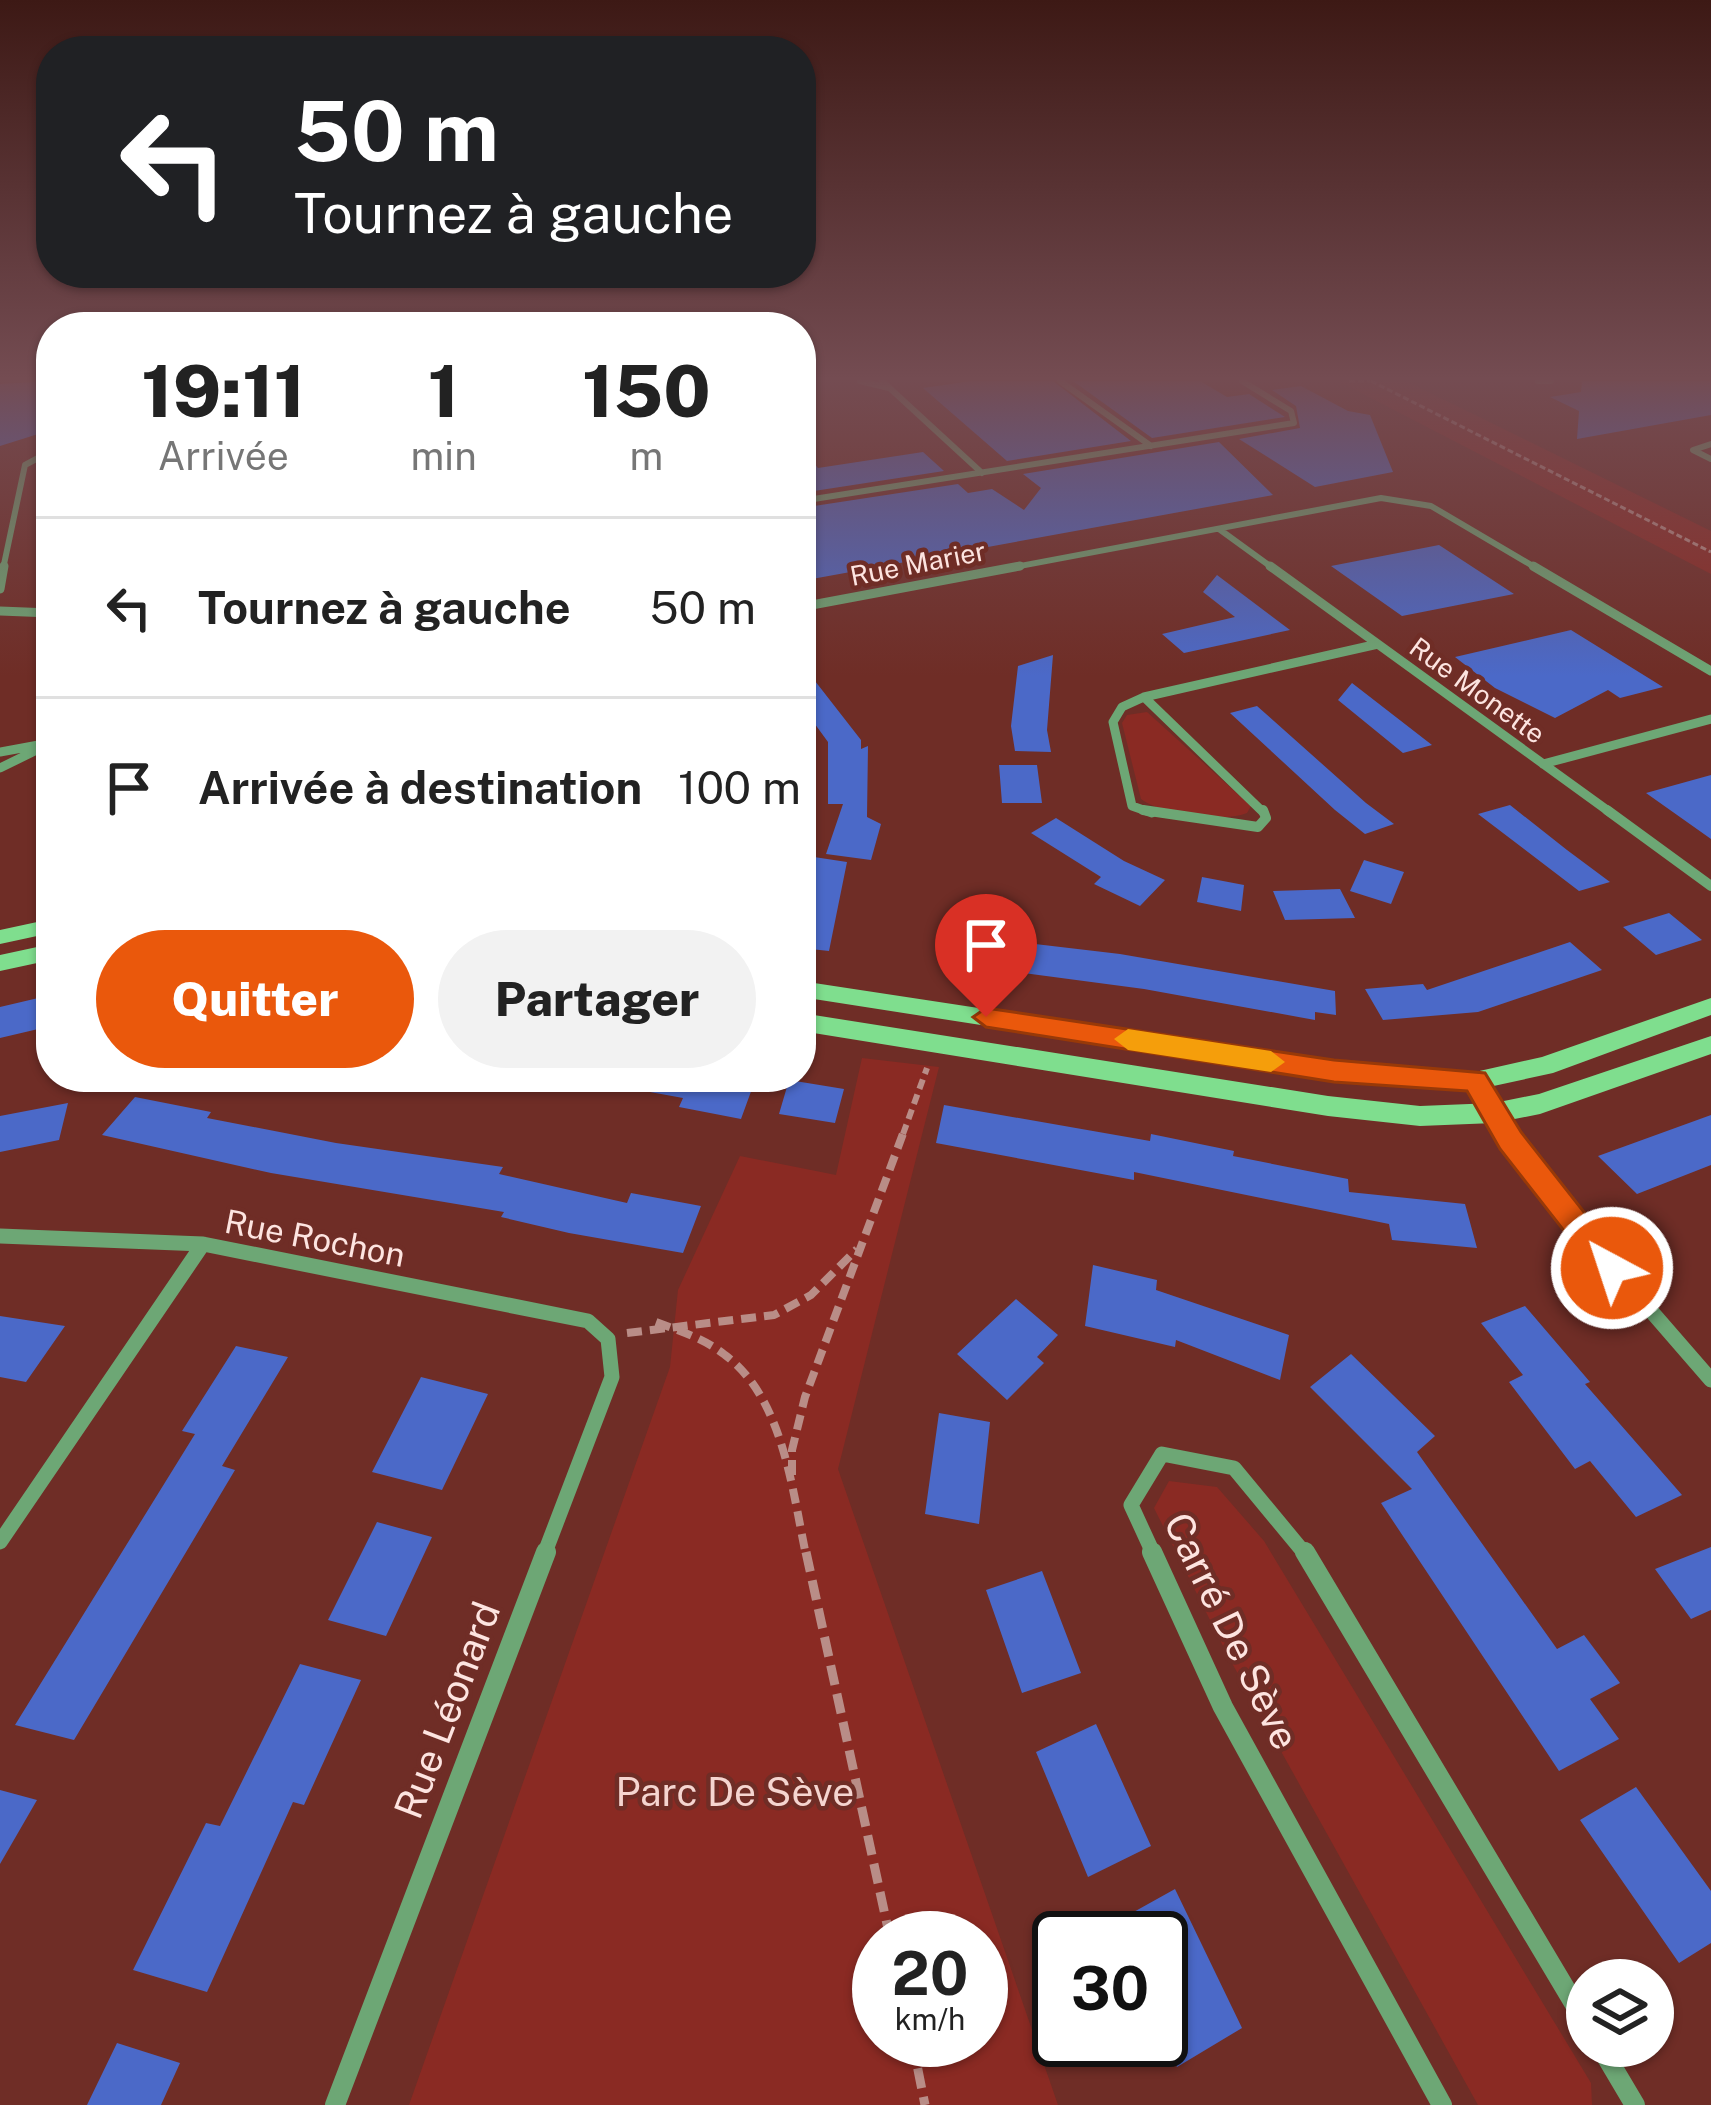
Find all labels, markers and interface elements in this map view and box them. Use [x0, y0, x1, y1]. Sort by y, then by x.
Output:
text: 50 m [294, 81, 499, 180]
icon: left [96, 84, 252, 240]
text: Tournez à gauche [294, 182, 733, 245]
text: 19:11 [141, 349, 305, 433]
text: 1 [428, 349, 459, 433]
text: 150 [582, 349, 711, 433]
text: Arrivée [158, 433, 289, 479]
text: min [411, 433, 477, 479]
text: m [629, 433, 663, 479]
street label: Rue Marier [847, 534, 988, 592]
icon: left [96, 575, 162, 641]
text: Tournez à gauche [198, 581, 571, 634]
text: 50 m [650, 581, 756, 634]
street label: Rue Monette [1404, 630, 1551, 750]
icon: arrive [96, 755, 162, 821]
text: Arrivée à destination [198, 761, 642, 814]
text: 100 m [678, 761, 801, 814]
pin [935, 894, 1037, 1017]
icon: arrive [953, 912, 1019, 978]
button: Quitter [96, 930, 414, 1068]
button: Partager [438, 930, 756, 1068]
street label: Rue Rochon [222, 1202, 408, 1274]
position arrow [1549, 1205, 1675, 1331]
street label: Carré De Sève [1155, 1505, 1309, 1757]
street label: Rue Léonard [385, 1595, 509, 1825]
park label: Parc De Sève [616, 1769, 854, 1815]
speed limit sign: 30 [1032, 1911, 1188, 2067]
text: 20 [892, 1938, 968, 2009]
map controls [1566, 1959, 1674, 2067]
button: layers [1566, 1959, 1674, 2067]
text: km/h [895, 2001, 965, 2037]

